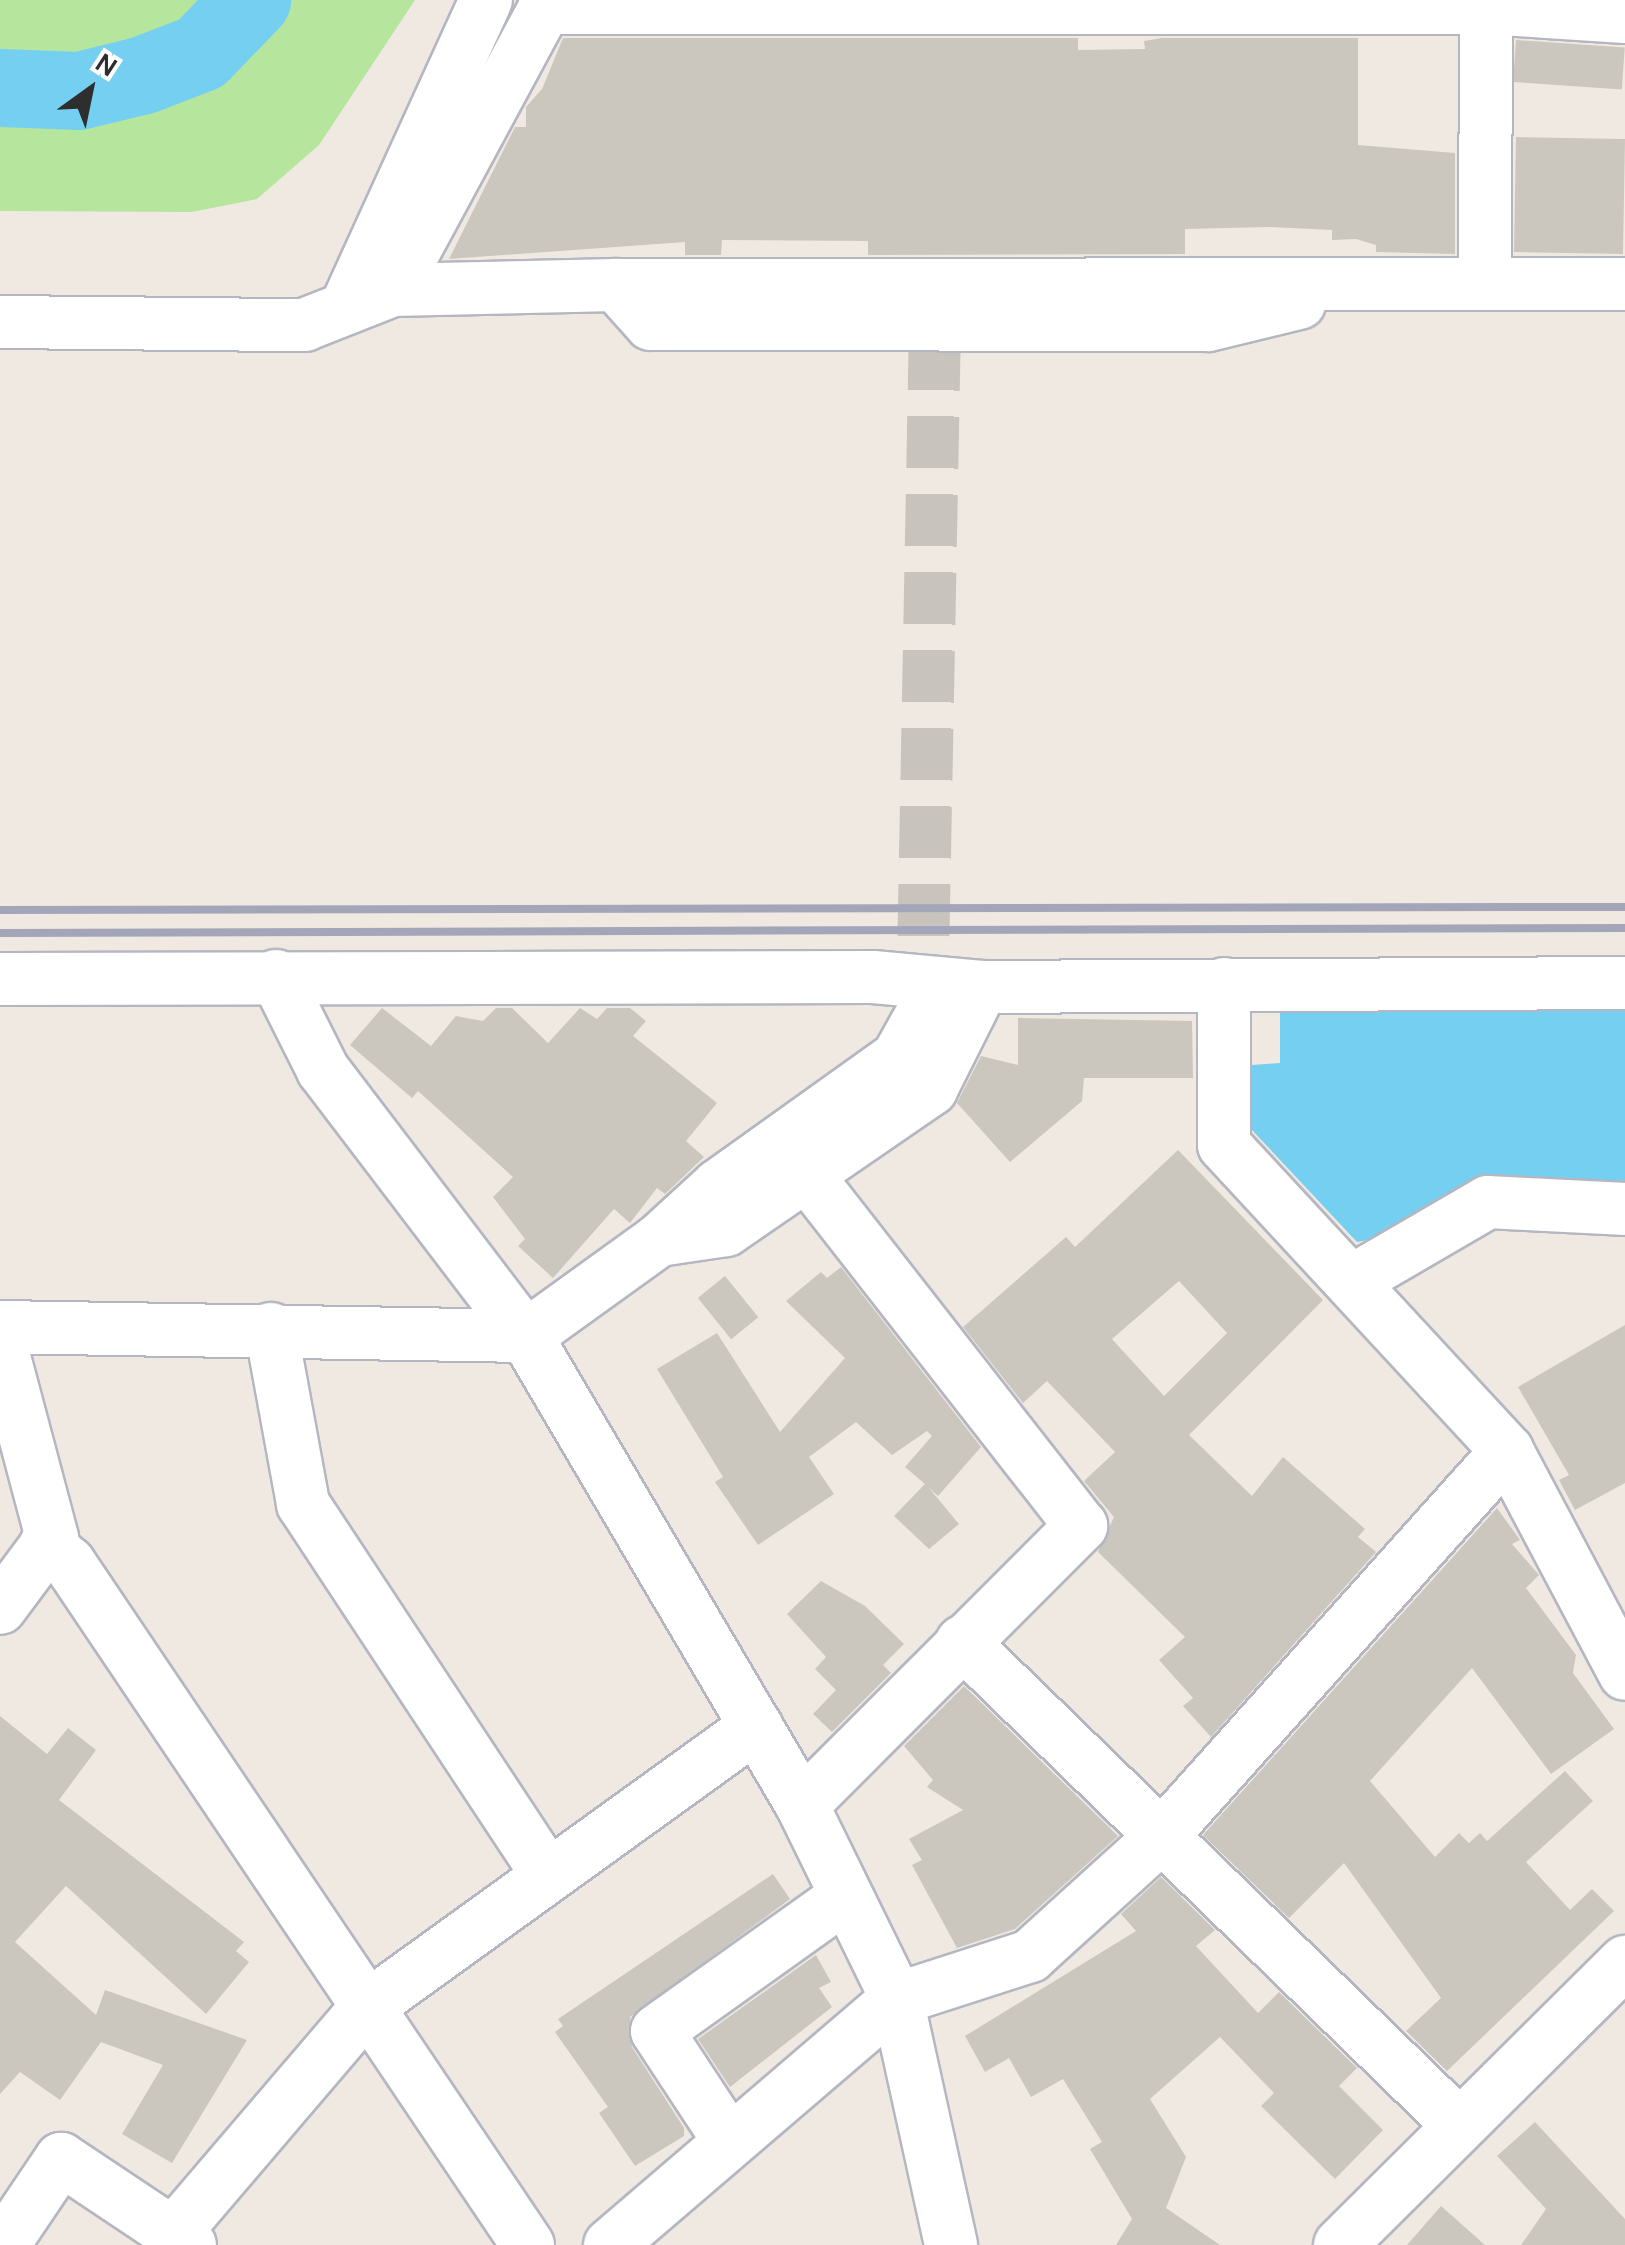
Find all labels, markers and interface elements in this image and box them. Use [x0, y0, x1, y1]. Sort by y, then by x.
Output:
north arrow [40, 40, 140, 140]
text: N [89, 45, 124, 84]

